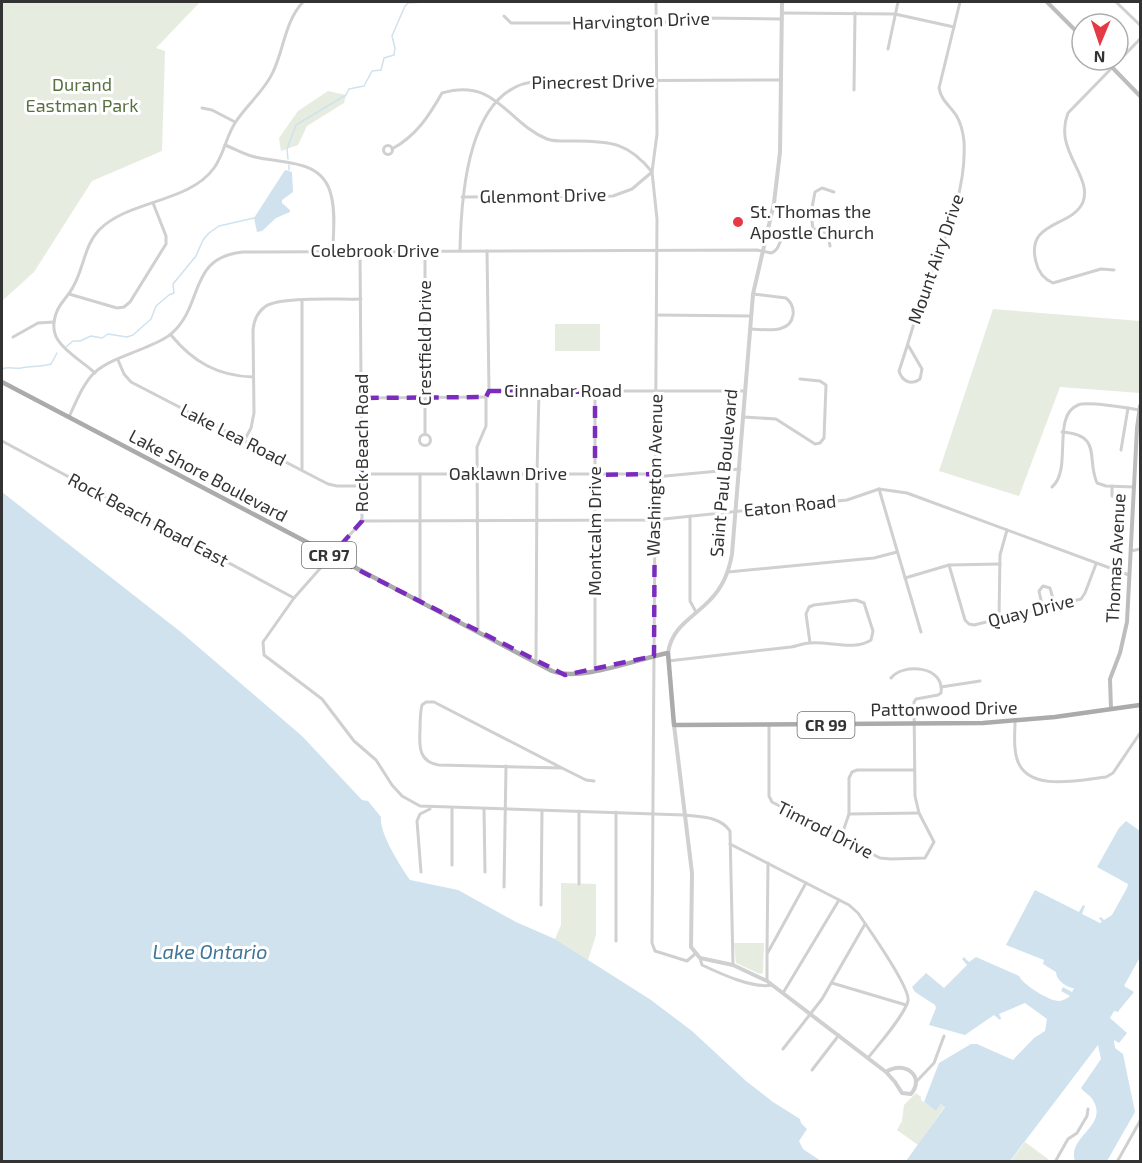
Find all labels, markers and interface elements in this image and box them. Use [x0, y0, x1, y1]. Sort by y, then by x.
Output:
street label: Harvington Drive [572, 7, 710, 33]
north arrow [1070, 12, 1130, 72]
text: N [1093, 48, 1106, 67]
street label: Pinecrest Drive [531, 69, 655, 93]
park label: Durand Eastman Park [26, 73, 138, 116]
street label: Glenmont Drive [479, 183, 607, 207]
street label: Mount Airy Drive [903, 191, 968, 327]
place label: St. Thomas the Apostle Church [750, 200, 874, 243]
marker: St. Thomas the Apostle Church [731, 215, 745, 229]
street label: Colebrook Drive [311, 239, 439, 261]
street label: Crestfield Drive [413, 280, 435, 406]
street label: Rock Beach Road [350, 374, 372, 512]
street label: Cinnabar Road [504, 379, 622, 401]
street label: Saint Paul Boulevard [705, 388, 741, 558]
street label: Washington Avenue [642, 393, 666, 557]
street label: Lake Lea Road [177, 398, 290, 470]
street label: Lake Shore Boulevard [125, 424, 292, 526]
street label: Oaklawn Drive [449, 462, 567, 484]
street label: Montcalm Drive [583, 466, 605, 596]
street label: Rock Beach Road East [65, 468, 233, 571]
street label: Eaton Road [743, 489, 837, 521]
street label: Thomas Avenue [1101, 493, 1129, 623]
road number: CR 97 [302, 542, 356, 568]
street label: Quay Drive [985, 589, 1076, 631]
street label: Pattonwood Drive [870, 696, 1018, 720]
road number: CR 99 [798, 712, 854, 738]
street label: Timrod Drive [774, 795, 877, 863]
water label: Lake Ontario [152, 939, 268, 963]

